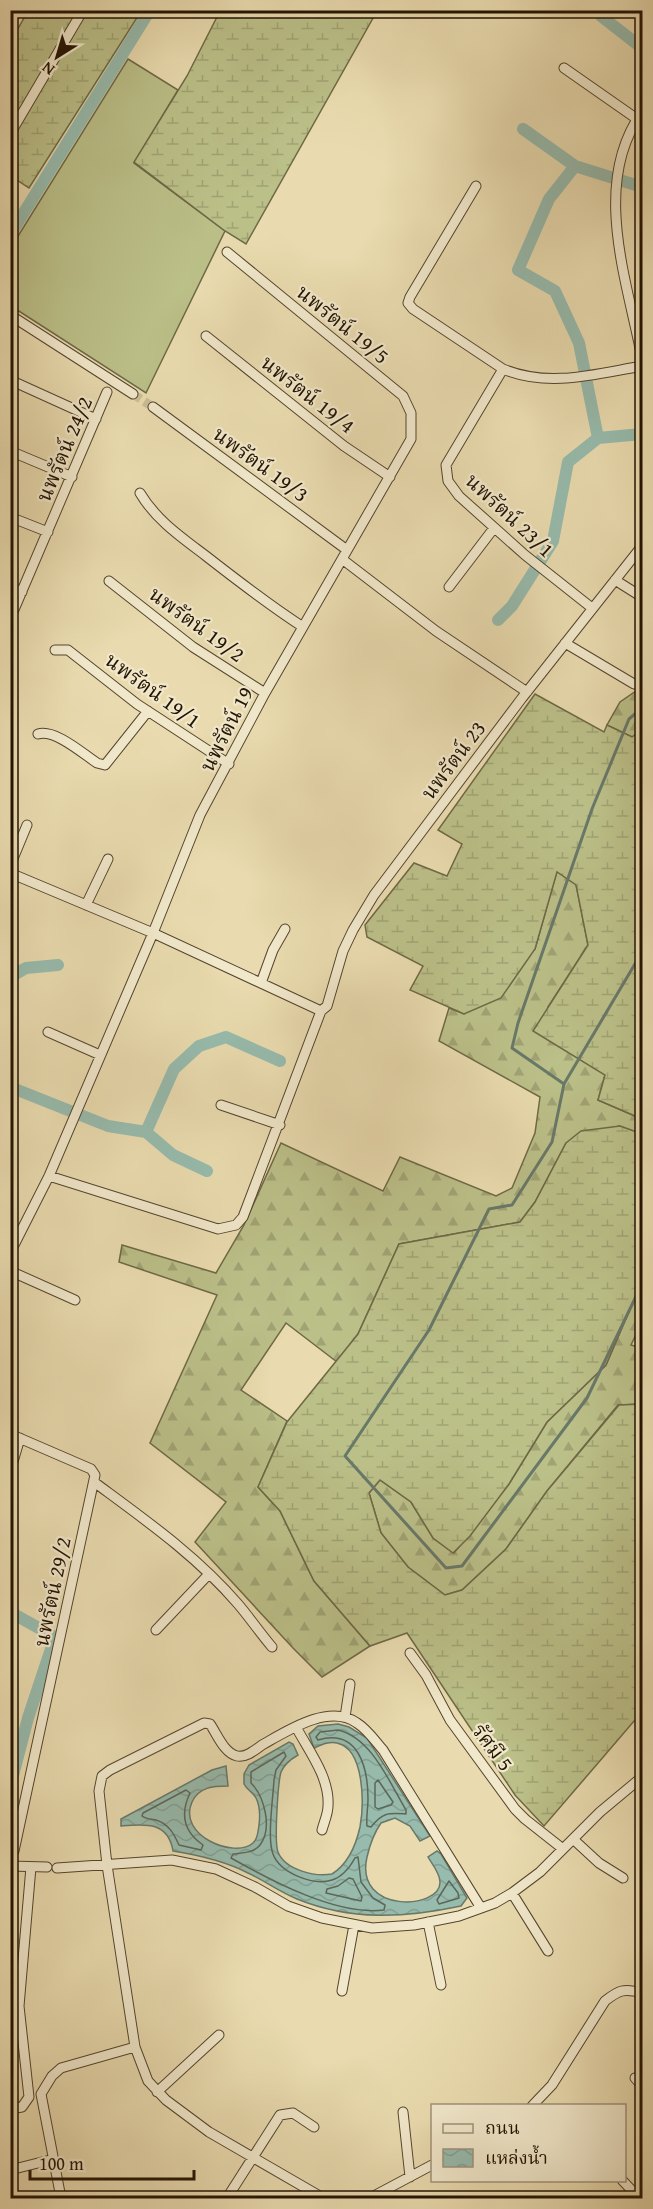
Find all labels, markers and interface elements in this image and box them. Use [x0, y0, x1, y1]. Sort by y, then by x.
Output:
north arrow [27, 27, 87, 87]
text: N [36, 56, 59, 82]
street label: นพรัตน์ 19/5 [290, 277, 396, 371]
street label: นพรัตน์ 19/4 [254, 347, 362, 441]
street label: นพรัตน์ 24/2 [28, 392, 100, 506]
street label: นพรัตน์ 19/3 [207, 419, 315, 509]
street label: นพรัตน์ 23/1 [459, 466, 561, 564]
street label: นพรัตน์ 19/2 [143, 579, 251, 669]
street label: นพรัตน์ 19/1 [99, 645, 207, 735]
street label: นพรัตน์ 19 [191, 681, 261, 777]
street label: นพรัตน์ 23 [413, 714, 493, 806]
street label: นพรัตน์ 29/2 [25, 1534, 79, 1650]
street label: รัศมี 5 [465, 1717, 521, 1777]
legend [431, 2104, 626, 2182]
text: ถนน [485, 2114, 520, 2141]
scale bar [30, 2143, 194, 2181]
text: แหล่งน้ำ [485, 2144, 548, 2171]
text: 100 m [39, 2150, 84, 2177]

